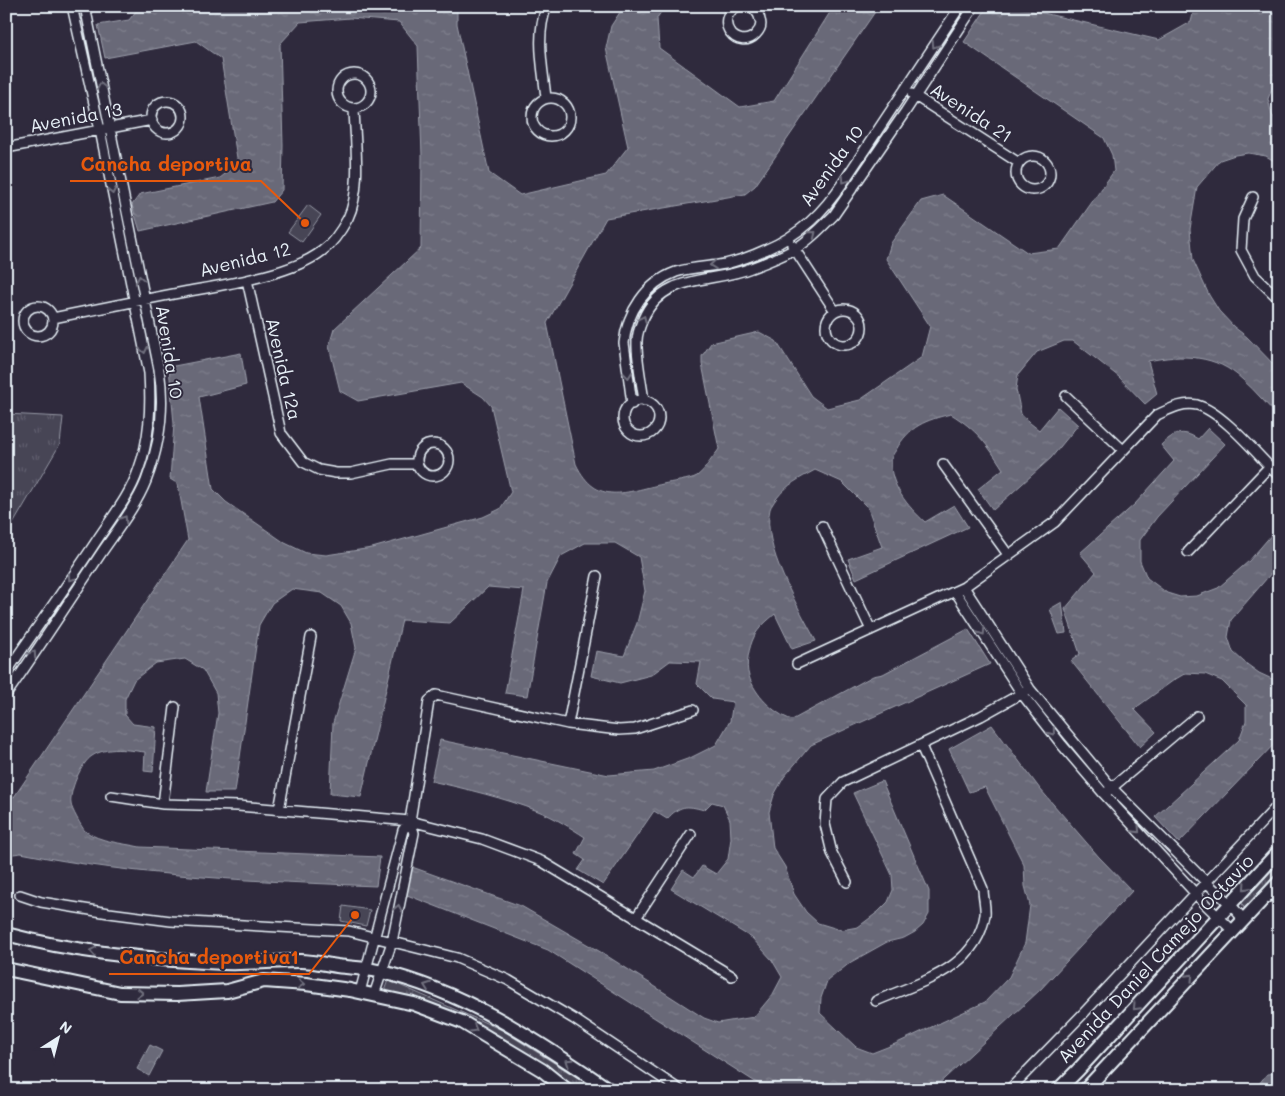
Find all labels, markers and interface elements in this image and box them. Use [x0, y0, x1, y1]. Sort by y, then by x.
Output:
one-way arrow [931, 39, 941, 48]
street label: Avenida 21 [926, 77, 1017, 148]
one-way arrow [96, 81, 107, 90]
street label: Avenida 13 [27, 96, 124, 138]
street label: Avenida 10 [794, 120, 869, 211]
callout: Cancha deportiva [70, 147, 261, 181]
text: Cancha deportiva [80, 151, 252, 176]
one-way arrow [842, 174, 851, 184]
one-way arrow [106, 186, 117, 195]
one-way arrow [808, 230, 817, 239]
street label: Avenida 12 [197, 236, 293, 282]
one-way arrow [709, 259, 717, 270]
one-way arrow [136, 275, 146, 284]
street label: Avenida 10 [151, 303, 189, 400]
street label: Avenida 12a [261, 315, 307, 422]
one-way arrow [637, 315, 648, 324]
one-way arrow [138, 346, 149, 354]
one-way arrow [622, 371, 633, 379]
one-way arrow [117, 515, 127, 524]
one-way arrow [68, 573, 77, 582]
one-way arrow [976, 627, 985, 636]
one-way arrow [27, 651, 37, 660]
one-way arrow [1046, 726, 1054, 735]
one-way arrow [1131, 824, 1140, 833]
street label: Avenida Daniel Camejo Octavio [1052, 848, 1259, 1068]
one-way arrow [1243, 881, 1252, 890]
one-way arrow [393, 904, 403, 913]
callout: Cancha deportiva1 [109, 940, 309, 974]
text: Cancha deportiva1 [119, 944, 299, 969]
one-way arrow [88, 946, 97, 956]
one-way arrow [1184, 974, 1193, 983]
one-way arrow [298, 978, 306, 989]
one-way arrow [423, 982, 431, 992]
one-way arrow [136, 988, 144, 999]
one-way arrow [1133, 1001, 1142, 1010]
north arrow [32, 1014, 82, 1064]
text: N [56, 1016, 76, 1038]
one-way arrow [468, 1023, 477, 1033]
one-way arrow [566, 1059, 575, 1069]

